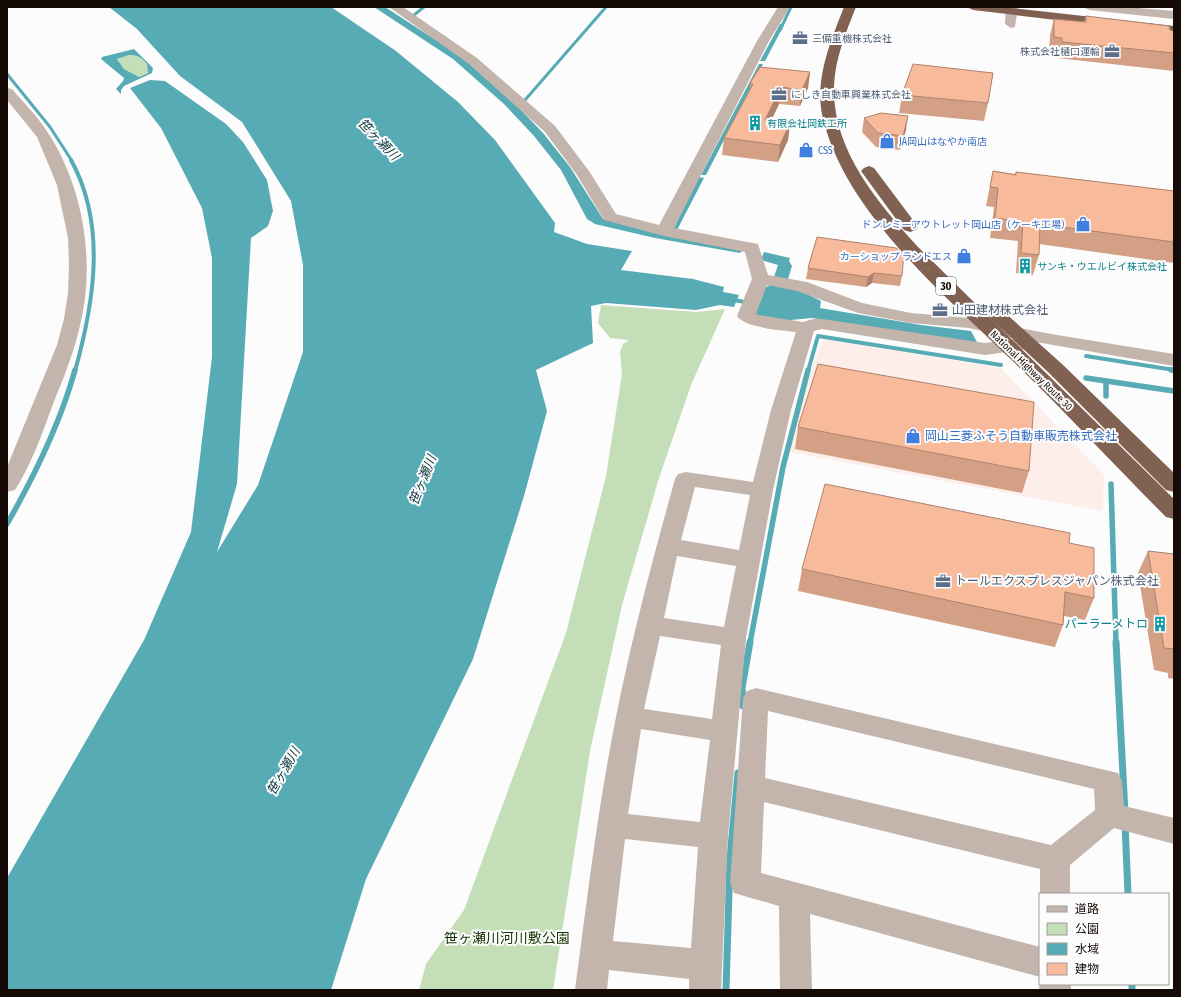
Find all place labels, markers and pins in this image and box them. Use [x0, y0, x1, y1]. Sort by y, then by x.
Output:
office icon: 三備重機株式会社 [791, 29, 809, 47]
place label: 三備重機株式会社 [812, 33, 892, 45]
office icon: 株式会社樋口運輸 [1103, 42, 1121, 60]
place label: 株式会社樋口運輸 [1020, 46, 1100, 58]
office icon: にしき自動車興業株式会社 [770, 85, 788, 103]
place label: にしき自動車興業株式会社 [791, 89, 911, 101]
building icon: 有限会社岡鉄工所 [746, 114, 764, 132]
place label: 有限会社岡鉄工所 [767, 118, 847, 130]
shop icon: JA岡山はなやか南店 [878, 132, 896, 150]
place label: JA岡山はなやか南店 [899, 136, 987, 148]
shop icon: CSS [797, 141, 815, 159]
place label: CSS [818, 145, 833, 157]
shop icon: ドンレミーアウトレット岡山店（ケーキ工場） [1074, 215, 1092, 233]
place label: ドンレミーアウトレット岡山店（ケーキ工場） [861, 219, 1071, 231]
shop icon: カーショップ ランドエス [955, 247, 973, 265]
place label: カーショップ ランドエス [840, 251, 952, 263]
building icon: サンキ・ウエルビイ株式会社 [1016, 257, 1034, 275]
place label: サンキ・ウエルビイ株式会社 [1037, 261, 1167, 273]
office icon: 山田建材株式会社 [931, 301, 949, 319]
place label: 山田建材株式会社 [952, 303, 1048, 317]
shop icon: 岡山三菱ふそう自動車販売株式会社 [904, 427, 922, 445]
place label: 岡山三菱ふそう自動車販売株式会社 [925, 429, 1117, 443]
office icon: トールエクスプレスジャパン株式会社 [934, 572, 952, 590]
place label: トールエクスプレスジャパン株式会社 [955, 574, 1159, 588]
building icon: パーラーメトロ [1151, 615, 1169, 633]
place label: パーラーメトロ [1064, 617, 1148, 631]

